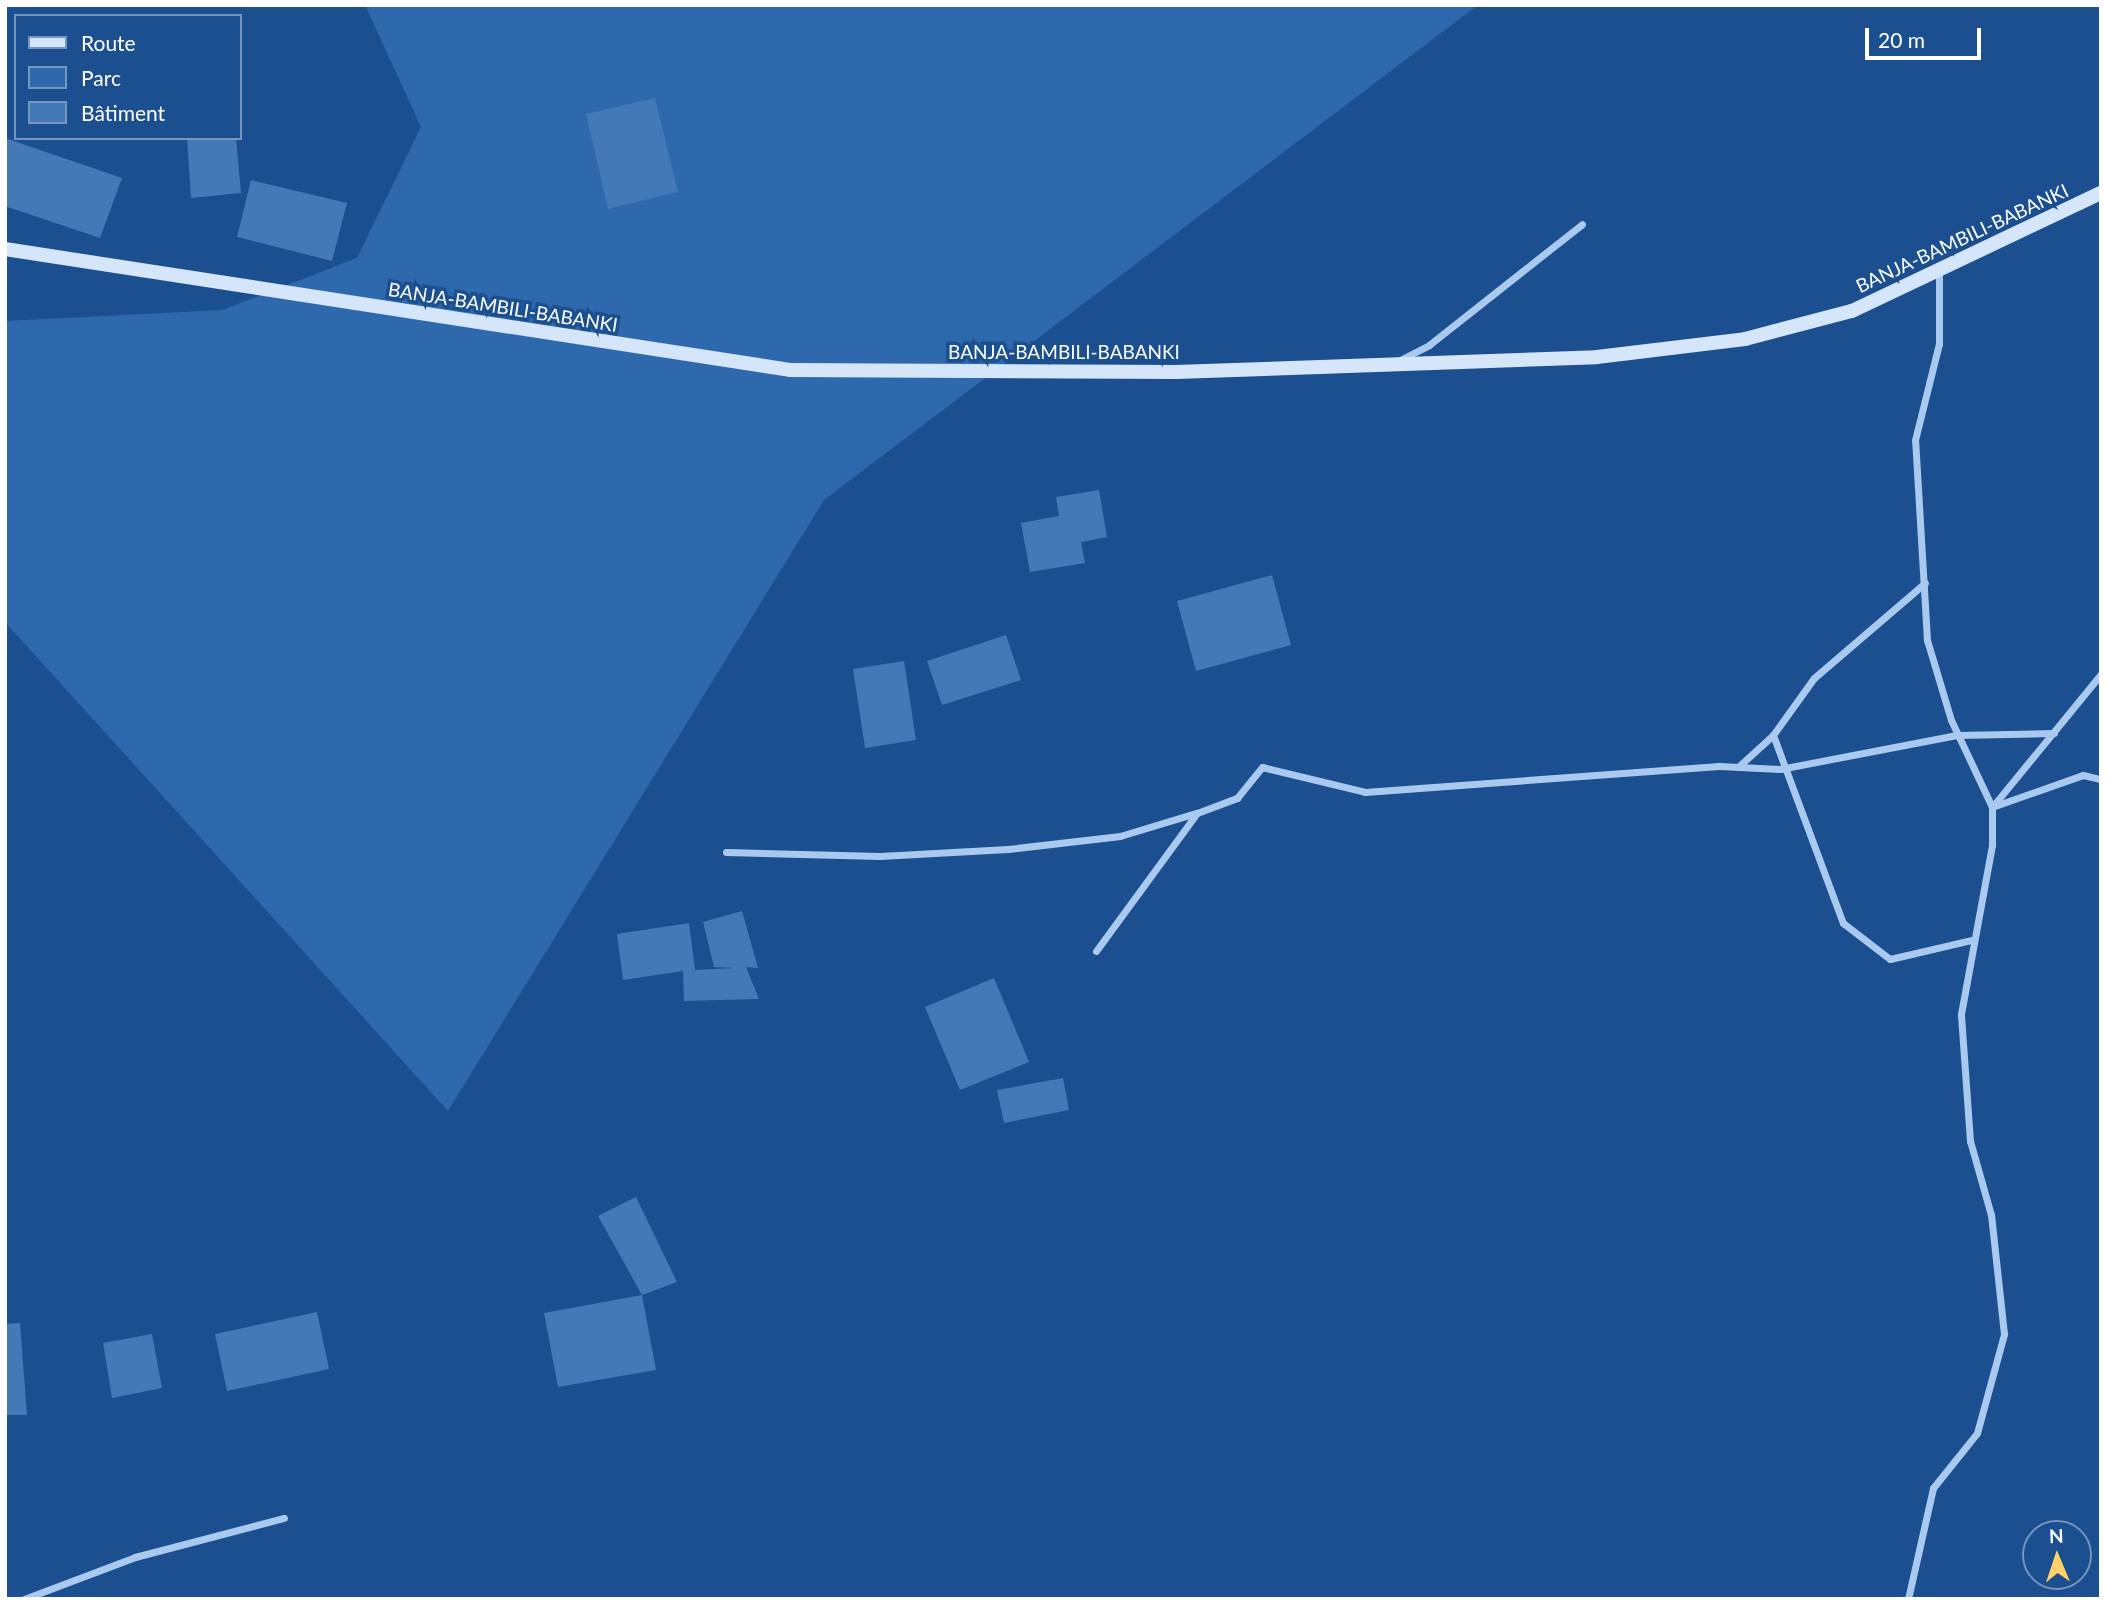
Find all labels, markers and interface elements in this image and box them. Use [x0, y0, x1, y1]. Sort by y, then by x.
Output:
legend [14, 14, 242, 140]
scale bar [1868, 14, 1983, 58]
text: 20 m [1878, 27, 1925, 52]
text: Route [81, 30, 136, 55]
text: Parc [81, 65, 121, 90]
text: Bâtiment [81, 100, 165, 125]
street label: BANJA-BAMBILI-BABANKI [1852, 179, 2072, 297]
street label: BANJA-BAMBILI-BABANKI [387, 278, 619, 336]
street label: BANJA-BAMBILI-BABANKI [948, 341, 1180, 363]
north arrow [2022, 1520, 2092, 1590]
text: N [2049, 1524, 2064, 1547]

